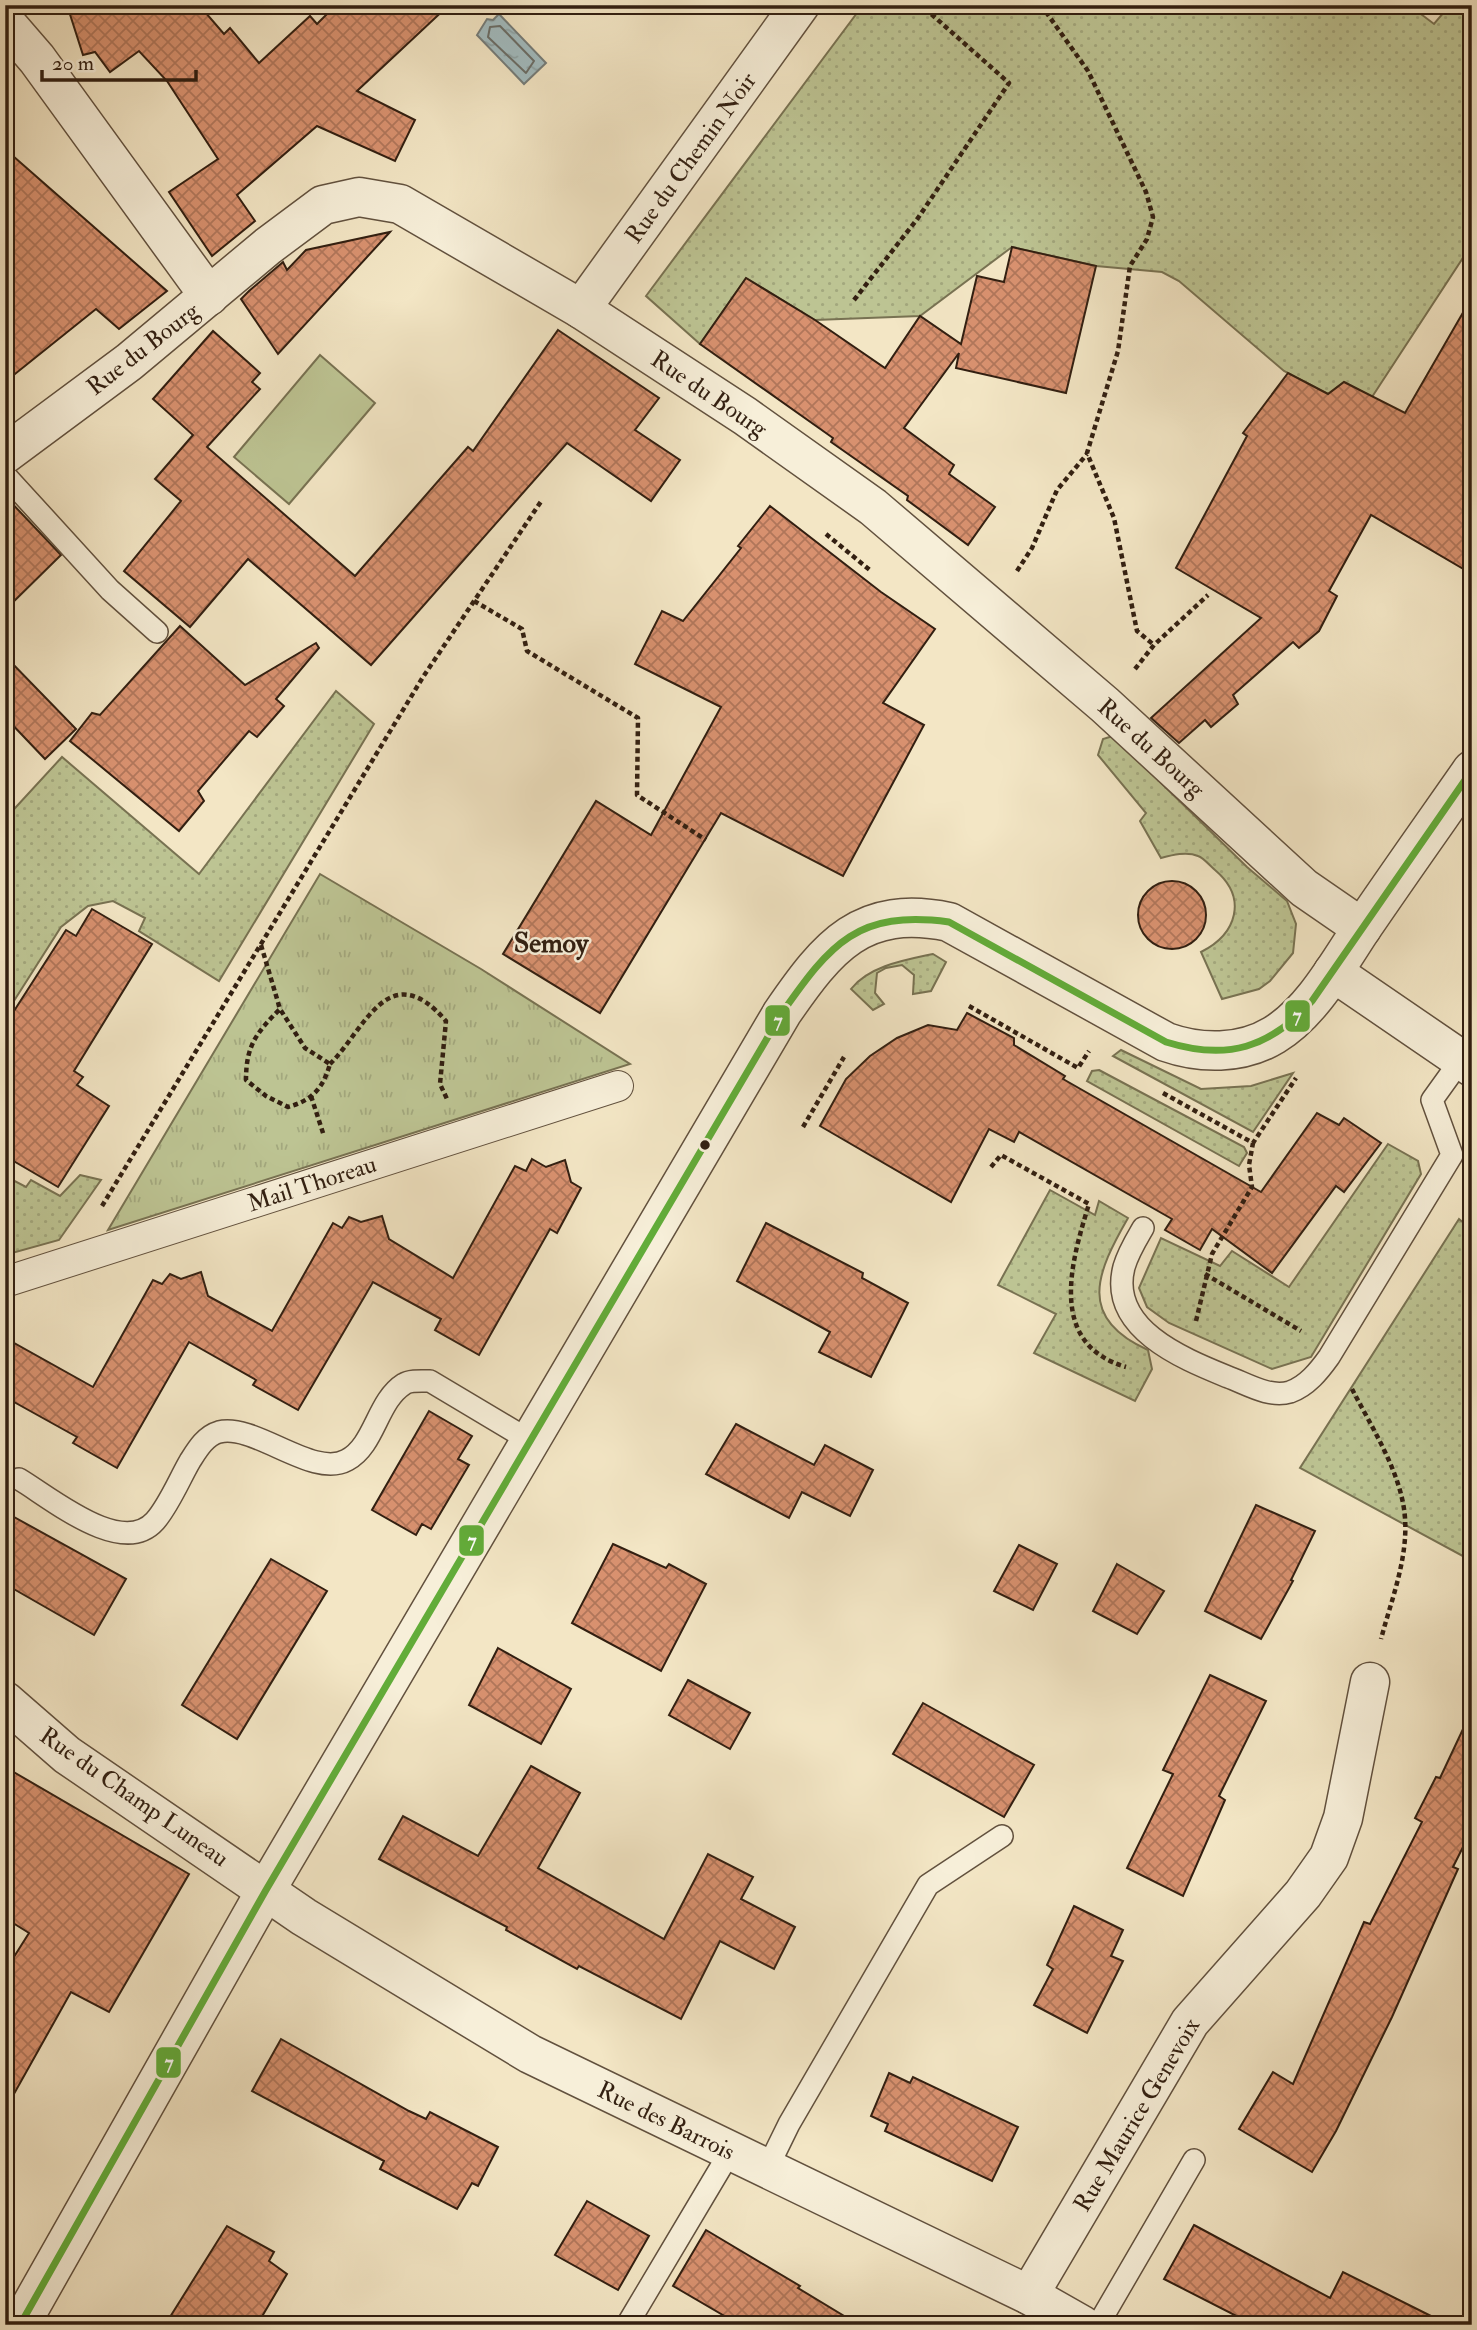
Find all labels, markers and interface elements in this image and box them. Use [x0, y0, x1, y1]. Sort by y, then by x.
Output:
scale bar [42, 38, 196, 82]
text: 20 m [52, 50, 94, 77]
street label: Rue du Chemin Noir [618, 66, 764, 250]
street label: Rue du Bourg [81, 295, 206, 402]
street label: Rue du Bourg [645, 344, 774, 445]
street label: Rue du Bourg [1091, 692, 1212, 805]
district label: Semoy [514, 926, 590, 961]
line badge: 7 [1284, 999, 1311, 1033]
line badge: 7 [764, 1004, 791, 1037]
text: 7 [1293, 1004, 1302, 1028]
text: 7 [774, 1009, 783, 1033]
unlabelled marker [698, 1138, 712, 1152]
street label: Mail Thoreau [244, 1149, 380, 1219]
line badge: 7 [458, 1524, 485, 1557]
text: 7 [468, 1529, 477, 1553]
street label: Rue du Champ Luneau [33, 1720, 235, 1874]
street label: Rue Maurice Genevoix [1067, 2012, 1207, 2218]
line badge: 7 [155, 2046, 182, 2079]
text: 7 [165, 2051, 174, 2075]
street label: Rue des Barrois [592, 2074, 740, 2168]

